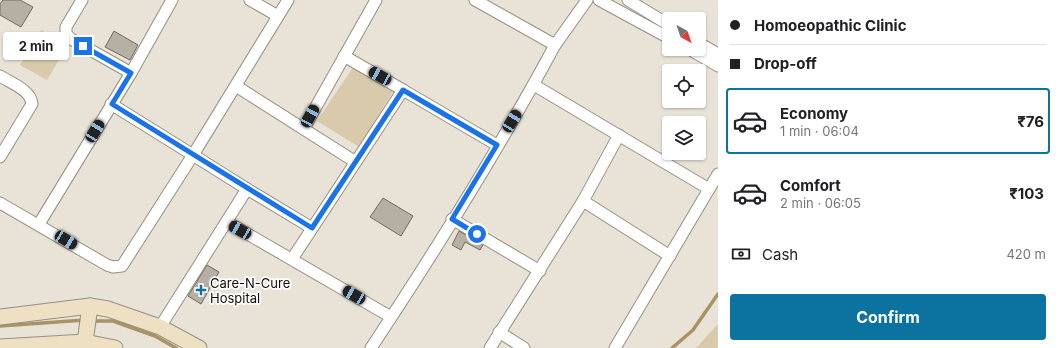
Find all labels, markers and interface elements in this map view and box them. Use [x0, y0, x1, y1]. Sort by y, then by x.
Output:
north arrow [662, 12, 706, 56]
map controls [662, 12, 706, 160]
text: Homoeopathic Clinic [754, 16, 907, 35]
callout: 2 min [3, 32, 69, 60]
route end [74, 37, 92, 55]
text: 2 min [19, 38, 53, 54]
text: Drop-off [754, 54, 817, 73]
button: locate [662, 64, 706, 108]
car [367, 65, 393, 87]
car [299, 103, 321, 129]
icon: car [732, 103, 768, 139]
text: Economy [780, 104, 848, 123]
car [501, 108, 523, 134]
text: ₹76 [1017, 112, 1044, 131]
button: layers [662, 116, 706, 160]
car [84, 118, 106, 144]
text: 1 min · 06:04 [780, 123, 859, 139]
icon: car [732, 175, 768, 211]
text: Comfort [780, 176, 841, 195]
text: ₹103 [1009, 184, 1044, 203]
text: 2 min · 06:05 [780, 195, 861, 211]
car [227, 219, 253, 241]
route start [468, 225, 486, 243]
car [53, 229, 79, 251]
icon: cash [730, 243, 752, 265]
text: Cash [762, 245, 798, 264]
text: 420 m [1006, 246, 1046, 262]
place label: Care-N-Cure Hospital [210, 275, 290, 306]
marker: Care-N-Cure Hospital [195, 284, 207, 296]
car [341, 284, 367, 306]
button: Confirm [730, 294, 1046, 340]

